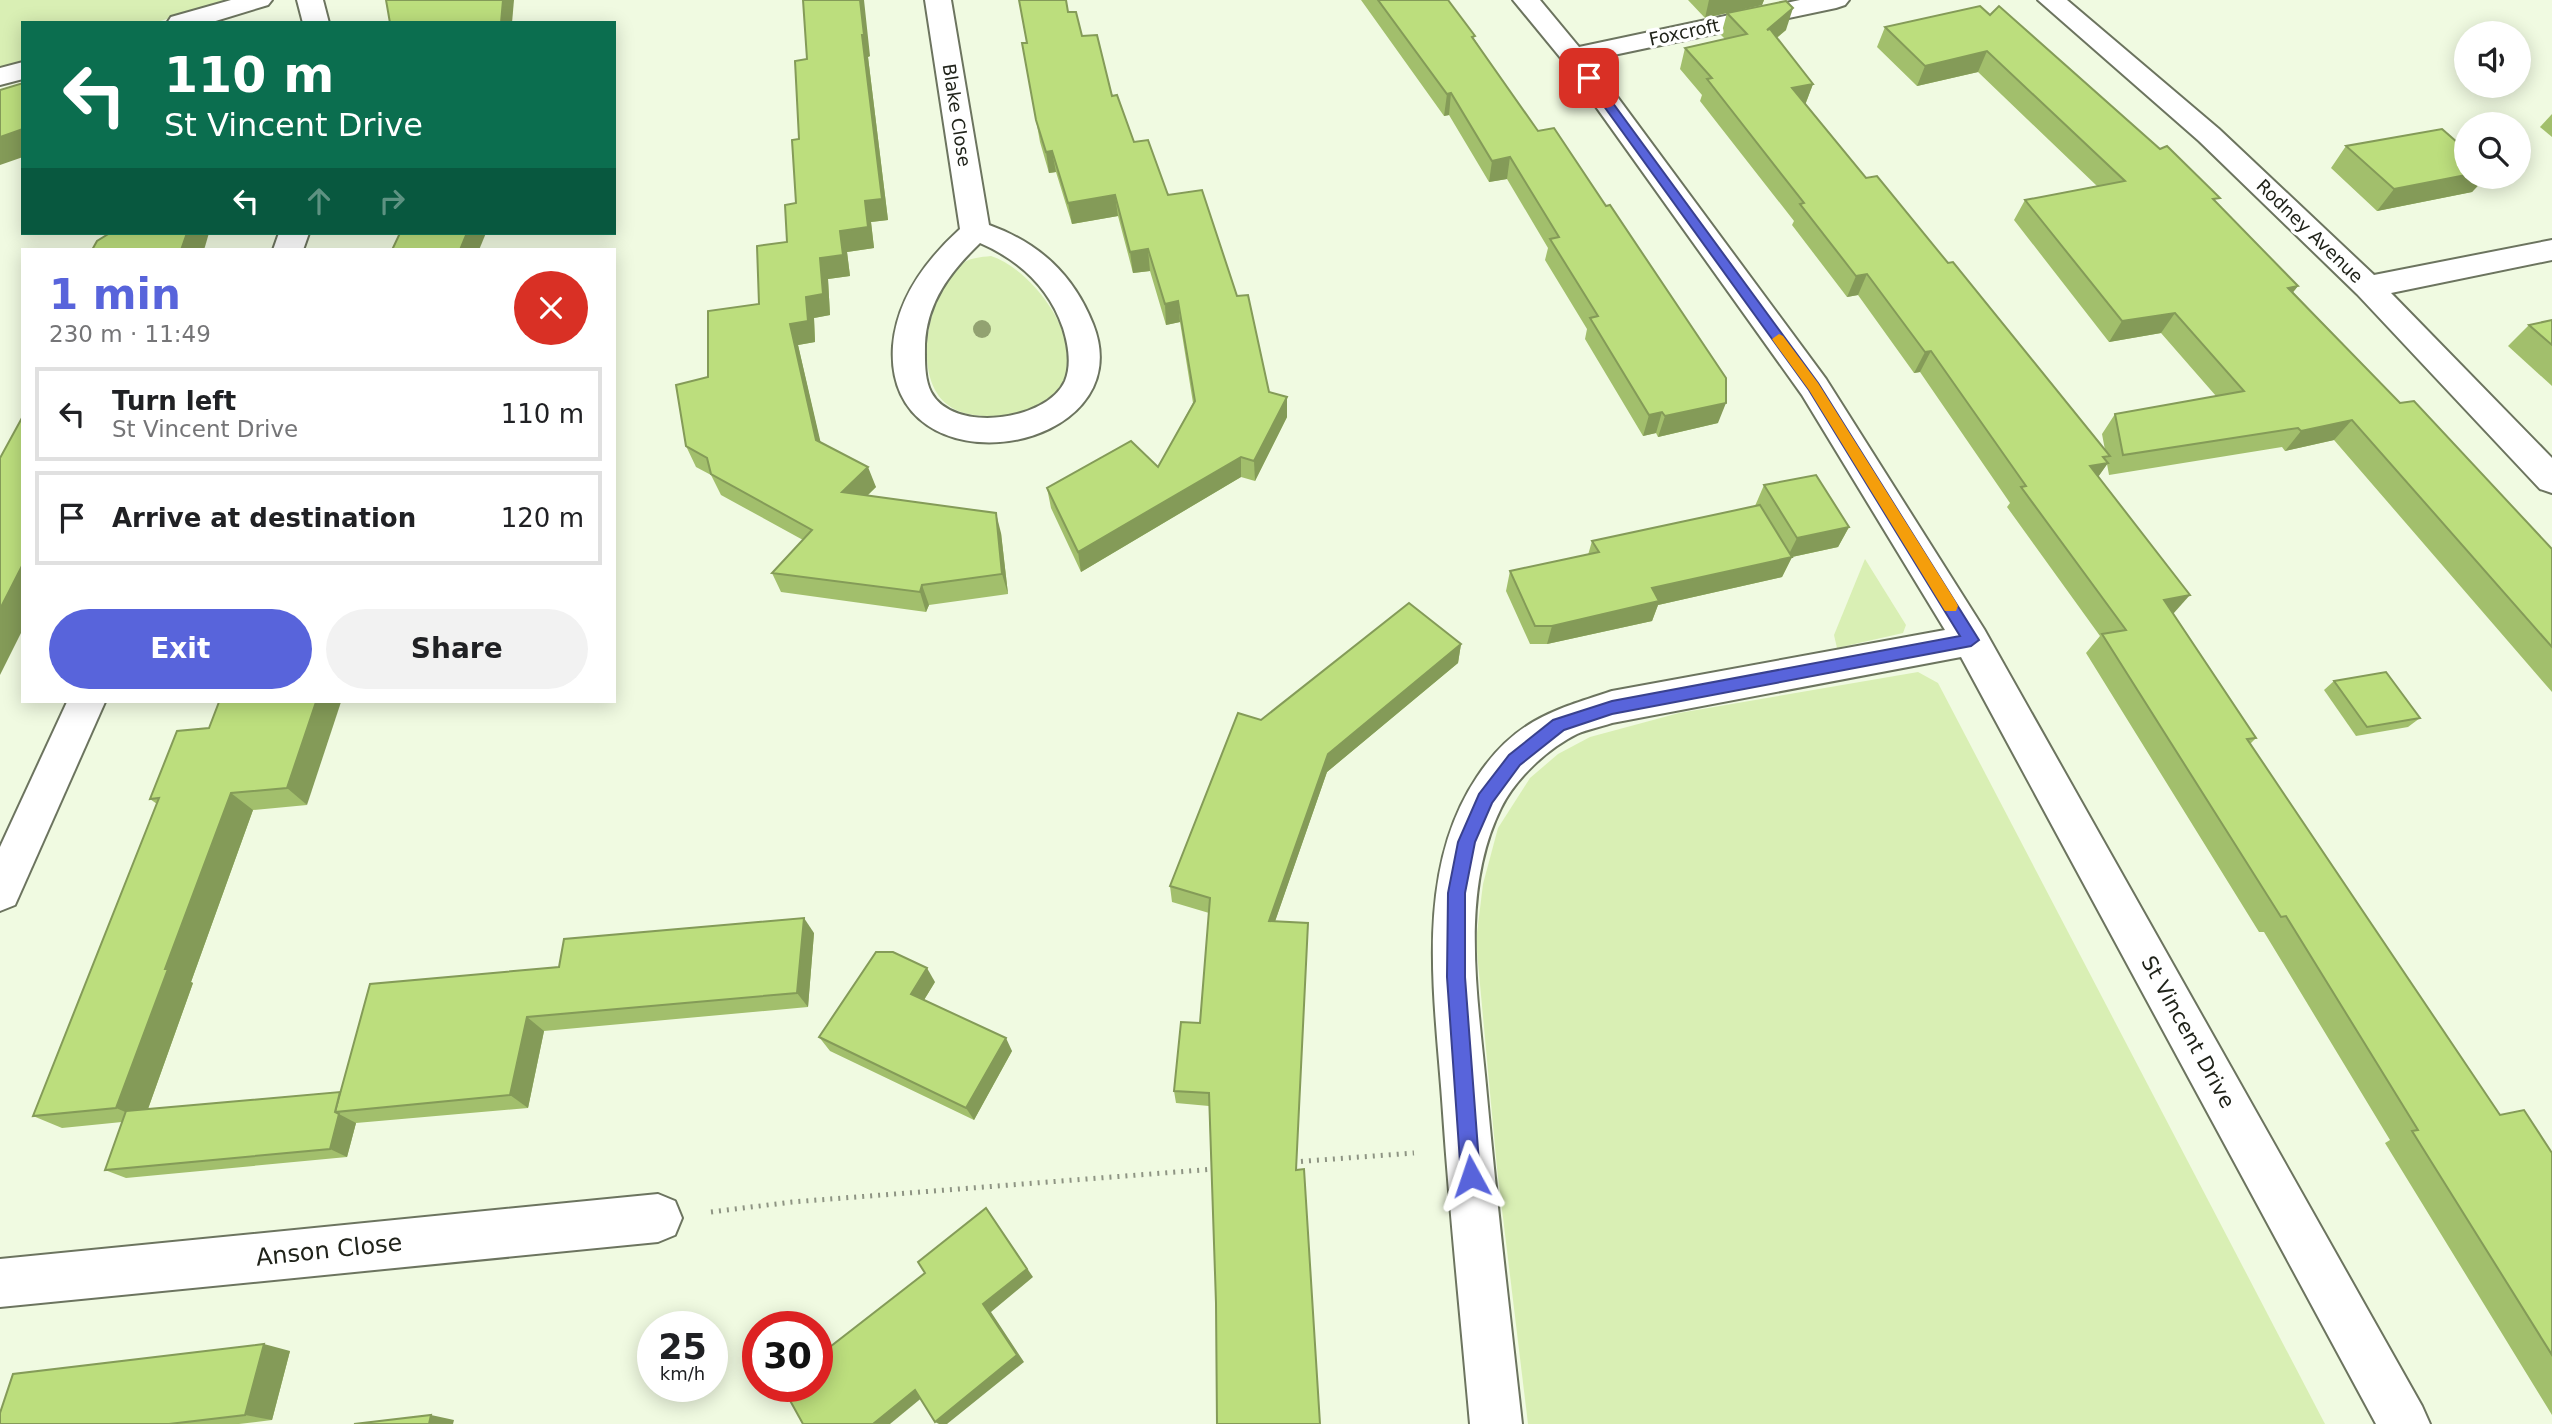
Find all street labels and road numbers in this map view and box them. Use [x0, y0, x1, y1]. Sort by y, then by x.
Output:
street label: Foxcroft [1647, 14, 1721, 50]
street label: Blake Close [938, 62, 976, 168]
street label: Rodney Avenue [2252, 175, 2368, 287]
street label: St Vincent Drive [2136, 952, 2240, 1112]
street label: Anson Close [254, 1228, 404, 1272]

